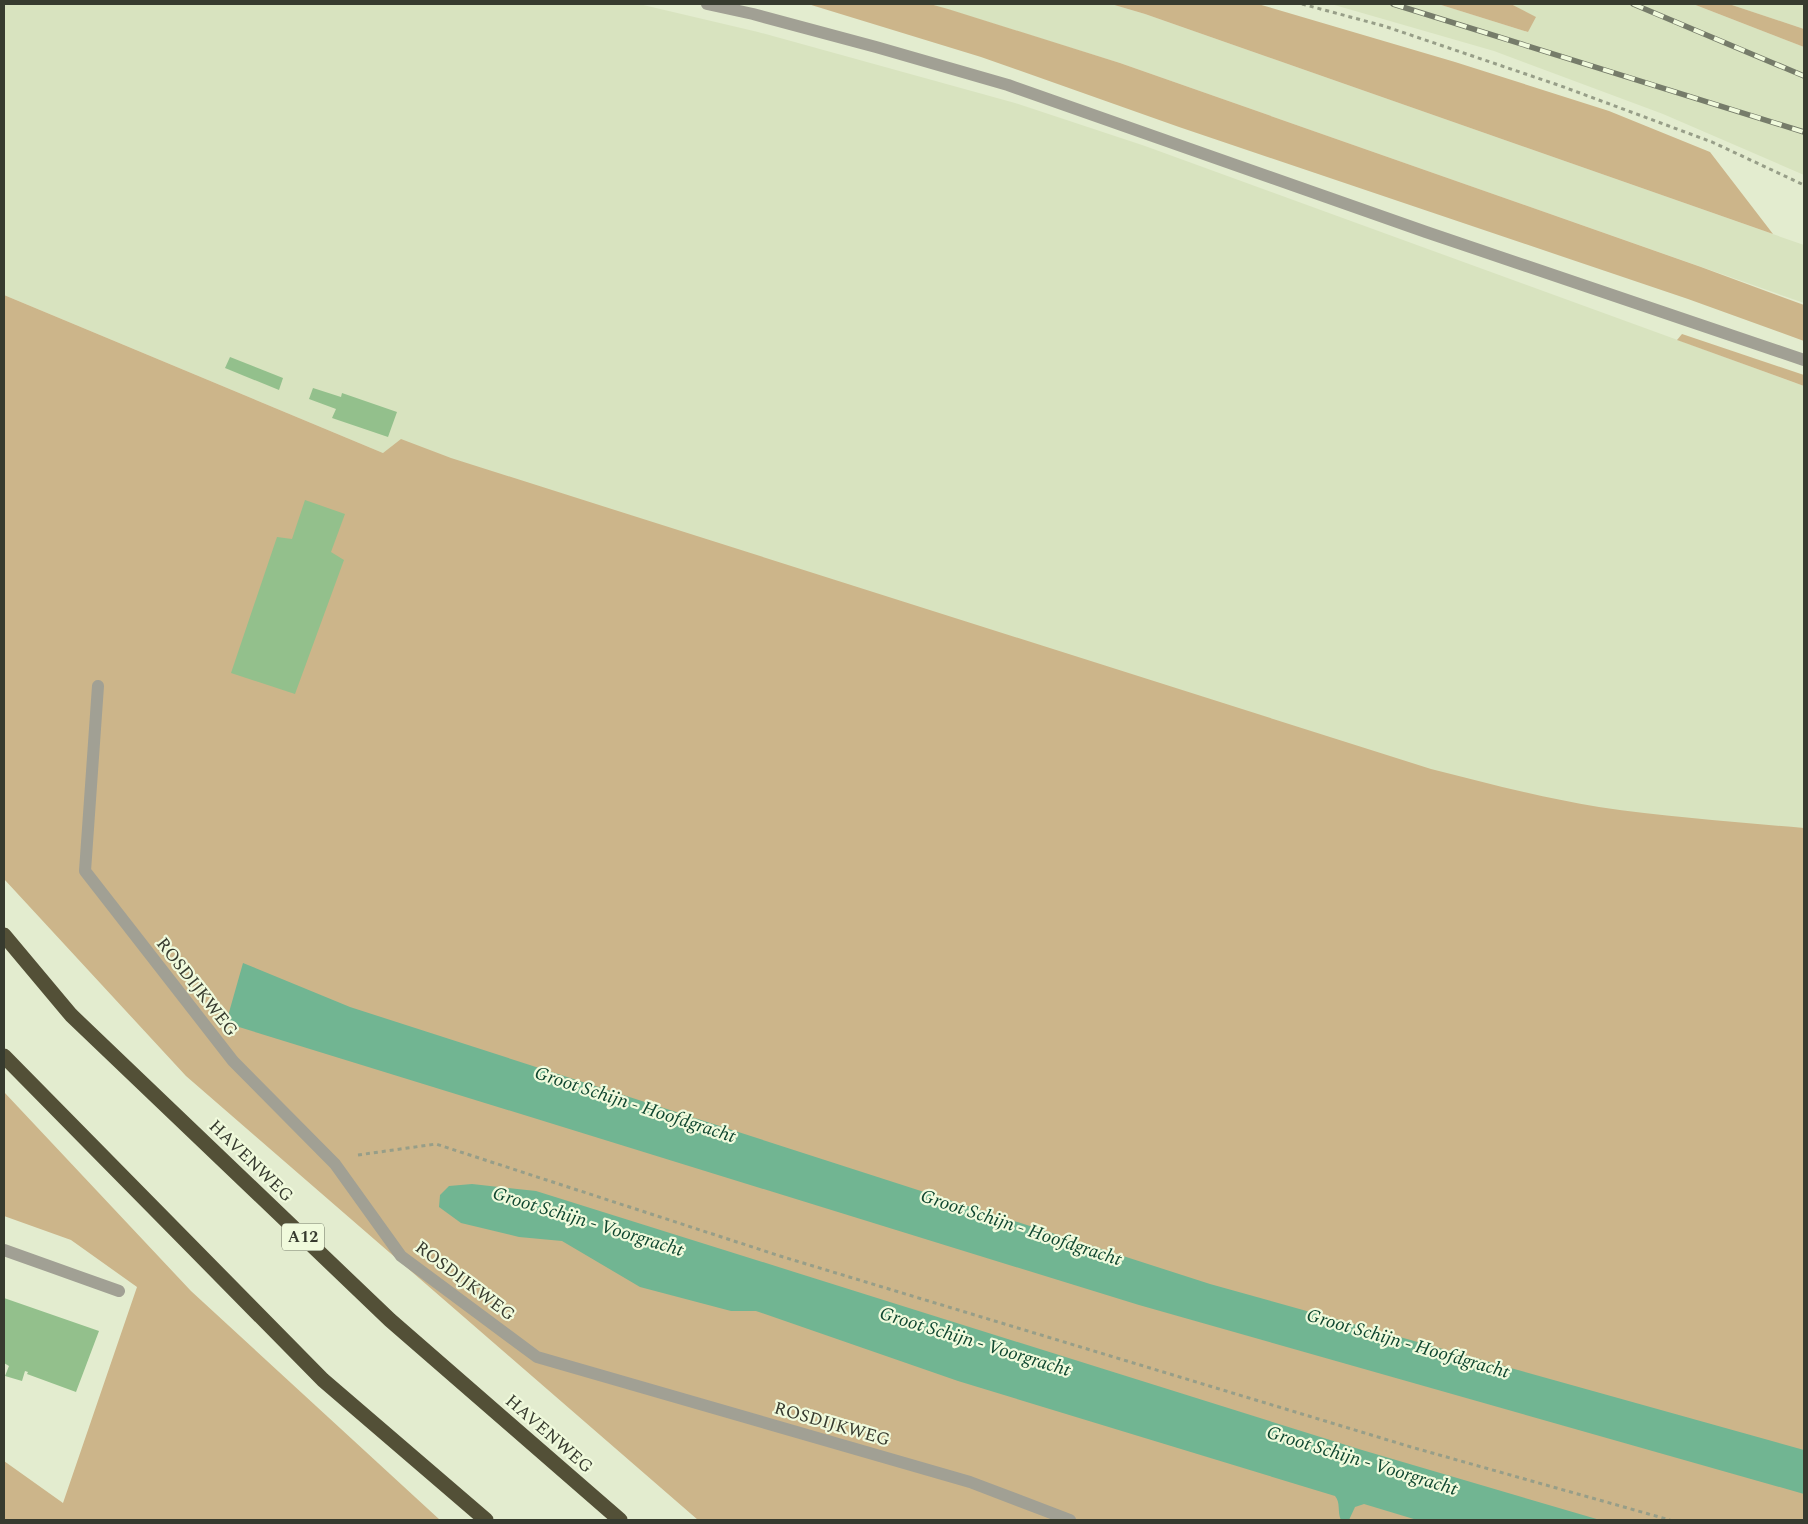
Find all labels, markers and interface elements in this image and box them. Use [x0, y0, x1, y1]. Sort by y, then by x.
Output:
street label: ROSDIJKWEG [150, 932, 244, 1042]
water label: Groot Schijn - Hoofdgracht [531, 1059, 740, 1152]
street label: HAVENWEG [202, 1113, 300, 1209]
water label: Groot Schijn - Voorgracht [489, 1179, 688, 1265]
water label: Groot Schijn - Hoofdgracht [917, 1182, 1126, 1275]
road number: A12 [282, 1224, 324, 1250]
street label: ROSDIJKWEG [409, 1234, 521, 1328]
water label: Groot Schijn - Voorgracht [876, 1299, 1075, 1385]
water label: Groot Schijn - Hoofdgracht [1303, 1301, 1514, 1387]
street label: HAVENWEG [499, 1388, 599, 1480]
street label: ROSDIJKWEG [771, 1395, 893, 1453]
water label: Groot Schijn - Voorgracht [1263, 1418, 1462, 1504]

